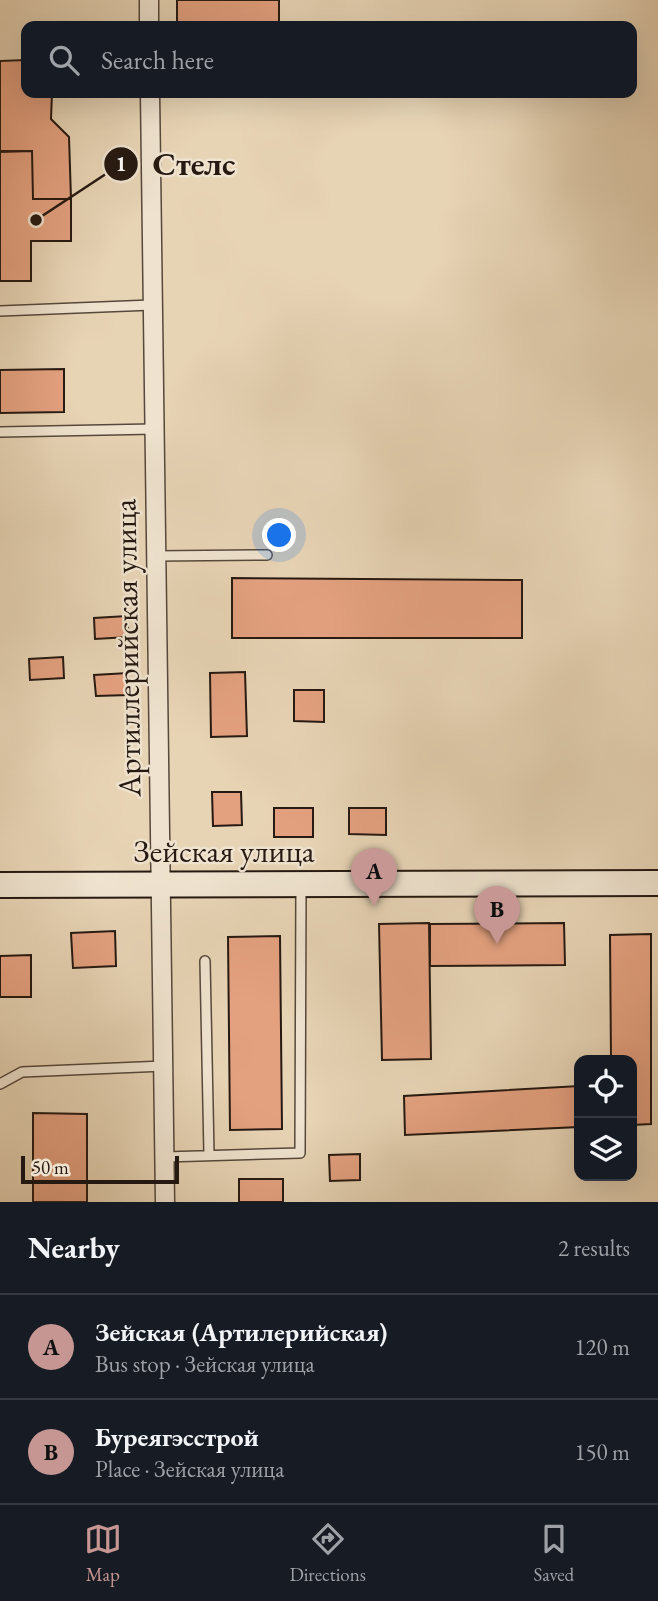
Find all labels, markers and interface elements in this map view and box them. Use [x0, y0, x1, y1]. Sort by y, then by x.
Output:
search box [21, 21, 637, 98]
icon: search [45, 41, 83, 79]
text: Search here [101, 43, 214, 77]
callout: Стелс [104, 137, 250, 191]
text: Стелс [152, 142, 236, 185]
text: 1 [115, 150, 127, 177]
street label: Артиллерийская улица [103, 498, 151, 798]
your location [262, 518, 296, 552]
street label: Зейская улица [133, 830, 315, 872]
pin: A [351, 848, 397, 906]
pin: B [474, 886, 520, 944]
map controls [574, 1055, 637, 1181]
button: locate [574, 1055, 637, 1118]
button: layers [574, 1118, 637, 1181]
scale bar [21, 1153, 178, 1185]
text: 50 m [32, 1155, 69, 1180]
text: Nearby [28, 1228, 120, 1267]
text: 2 results [558, 1233, 630, 1263]
text: Зейская (Артилерийская) [95, 1315, 387, 1349]
text: A [43, 1332, 59, 1362]
text: 120 m [574, 1332, 630, 1362]
text: Bus stop · Зейская улица [95, 1349, 315, 1379]
text: Буреягэсстрой [95, 1420, 259, 1454]
text: B [44, 1437, 58, 1467]
text: 150 m [574, 1437, 630, 1467]
text: Place · Зейская улица [95, 1454, 284, 1484]
tab: Map [84, 1520, 122, 1587]
tab: Directions [289, 1520, 366, 1587]
tab: Saved [533, 1520, 574, 1587]

